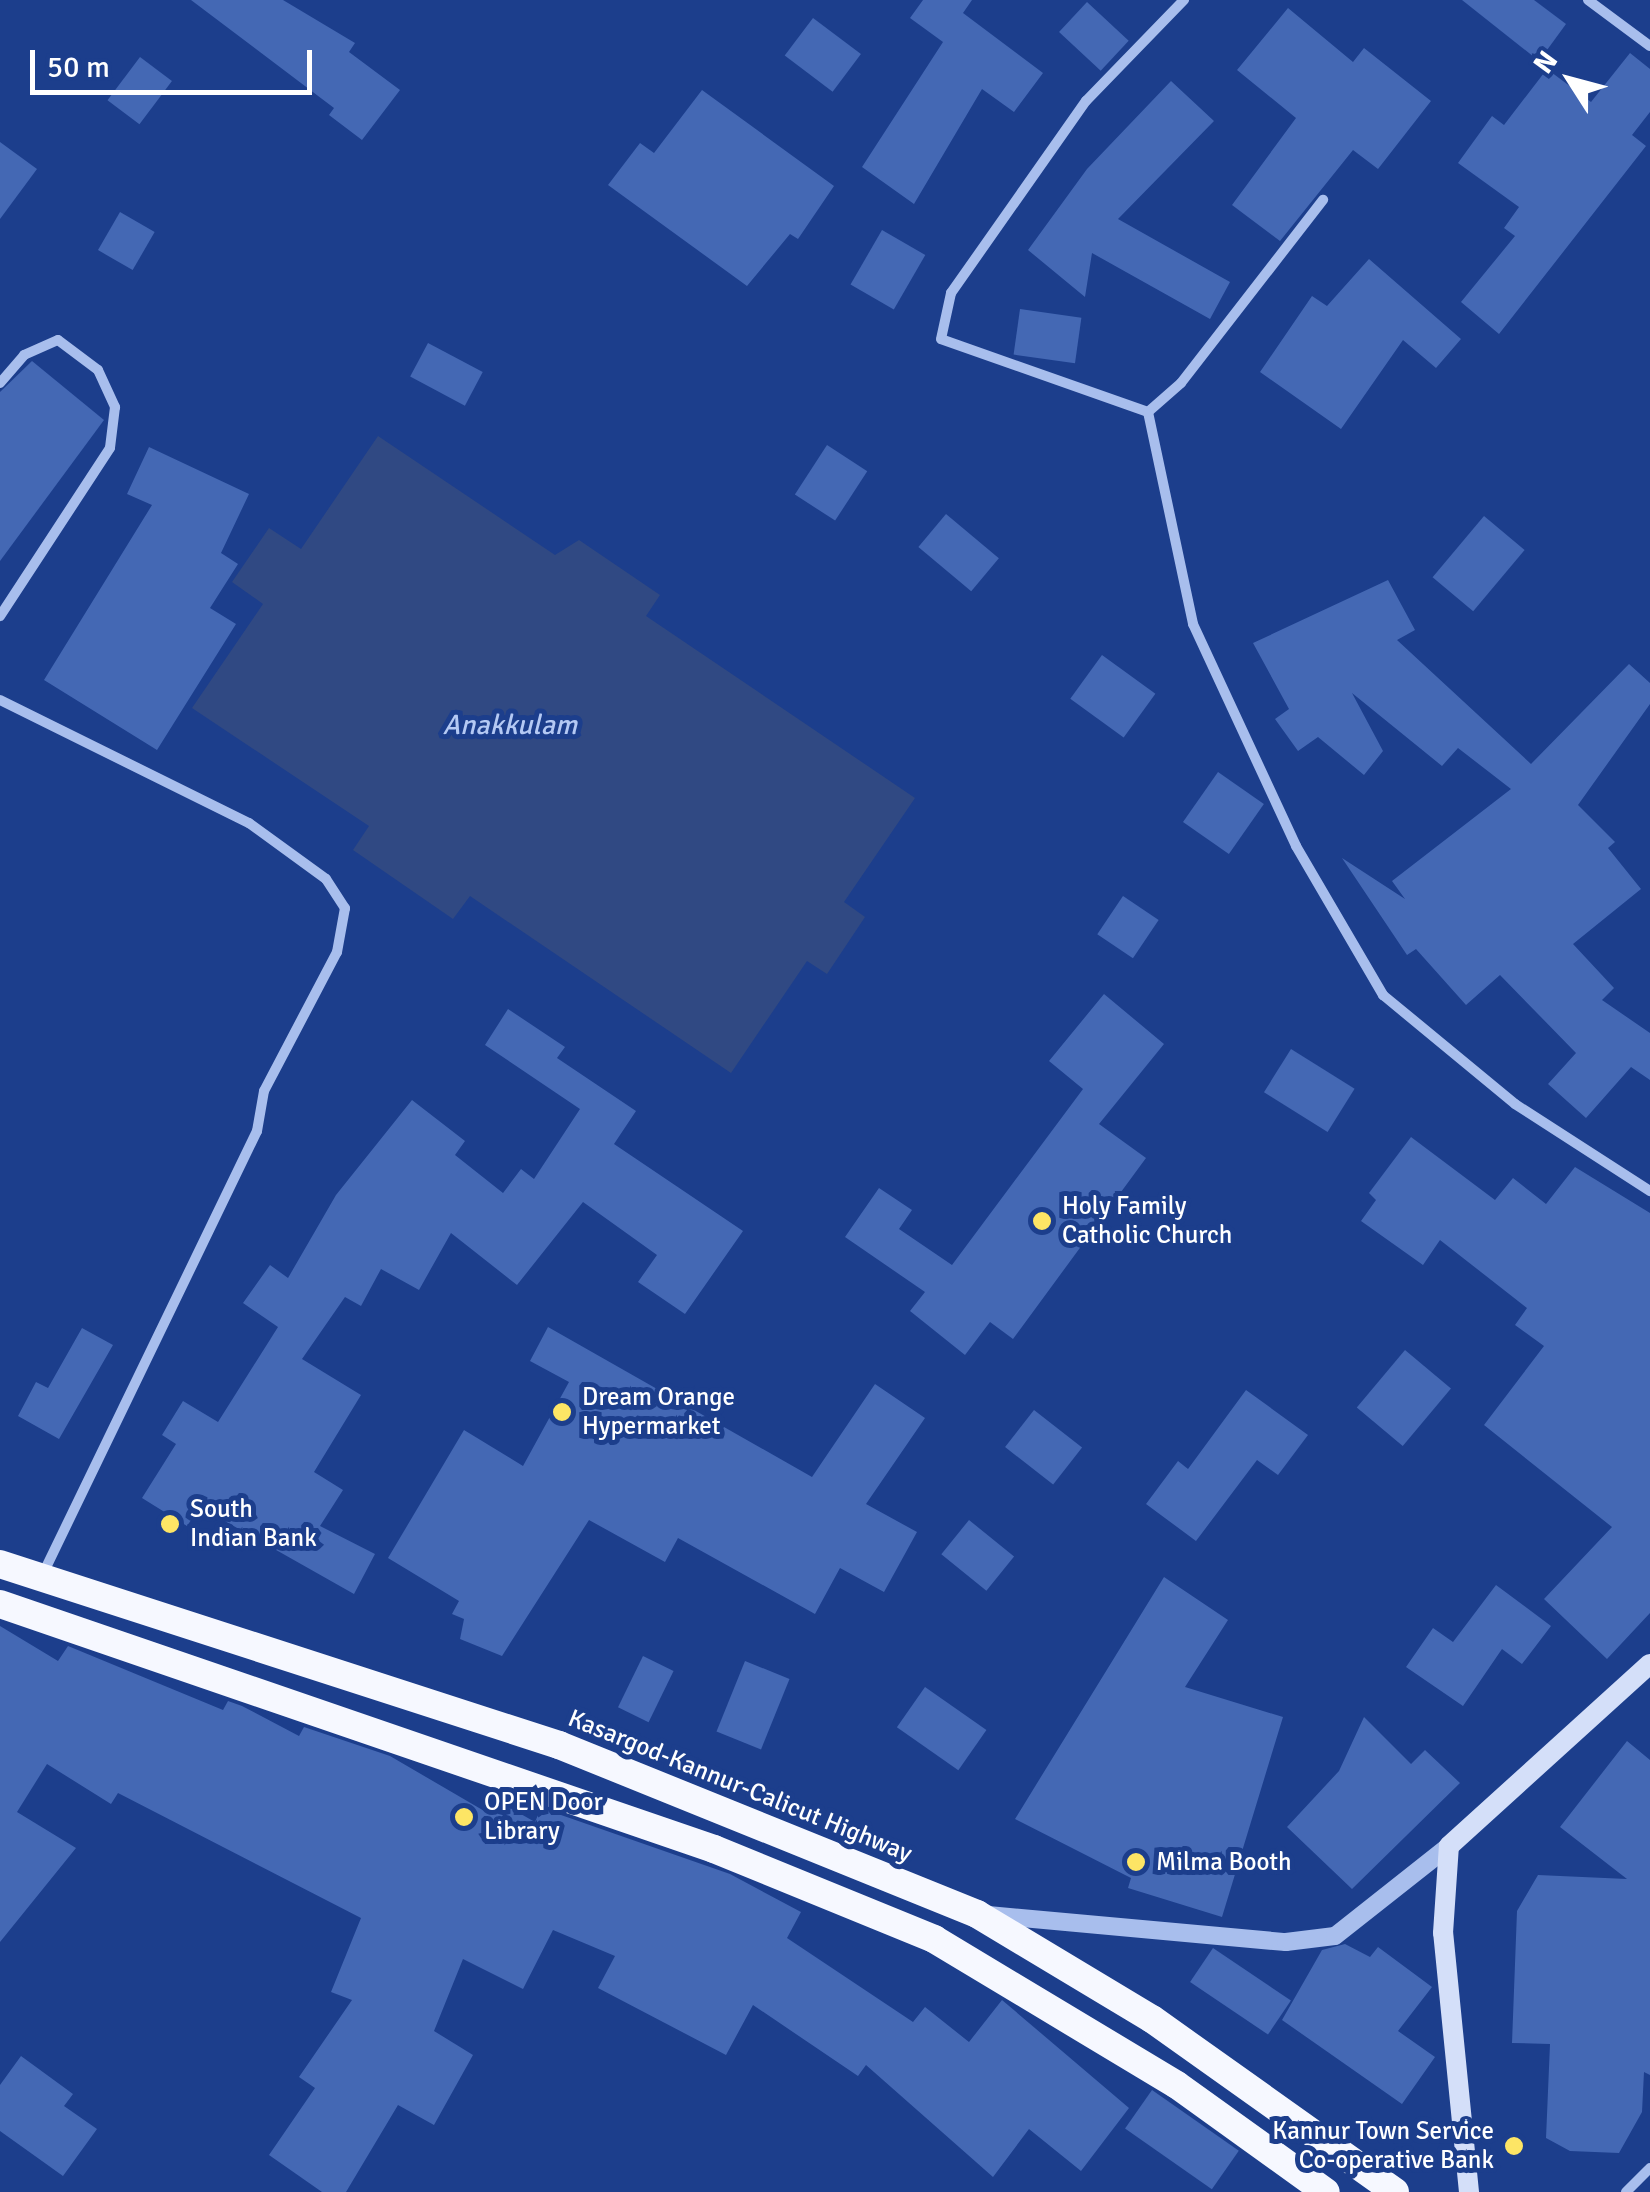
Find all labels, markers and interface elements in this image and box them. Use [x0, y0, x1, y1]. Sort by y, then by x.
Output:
scale bar [35, 30, 318, 92]
north arrow [1520, 30, 1620, 130]
text: N [1526, 44, 1565, 80]
text: 50 m [47, 49, 110, 86]
water label: Anakkulam [443, 708, 577, 742]
place label: Holy Family Catholic Church [1062, 1192, 1232, 1251]
marker: Holy Family Catholic Church [1031, 1210, 1053, 1232]
place label: Dream Orange Hypermarket [582, 1383, 735, 1442]
marker: Dream Orange Hypermarket [551, 1401, 573, 1423]
place label: South Indian Bank [190, 1495, 317, 1554]
marker: South Indian Bank [159, 1513, 181, 1535]
street label: Kasargod-Kannur-Calicut Highway [564, 1703, 916, 1869]
place label: OPEN Door Library [484, 1788, 603, 1847]
marker: OPEN Door Library [453, 1806, 475, 1828]
place label: Milma Booth [1156, 1847, 1292, 1877]
marker: Milma Booth [1125, 1851, 1147, 1873]
place label: Kannur Town Service Co-operative Bank [1272, 2117, 1494, 2176]
marker: Kannur Town Service Co-operative Bank [1503, 2135, 1525, 2157]

